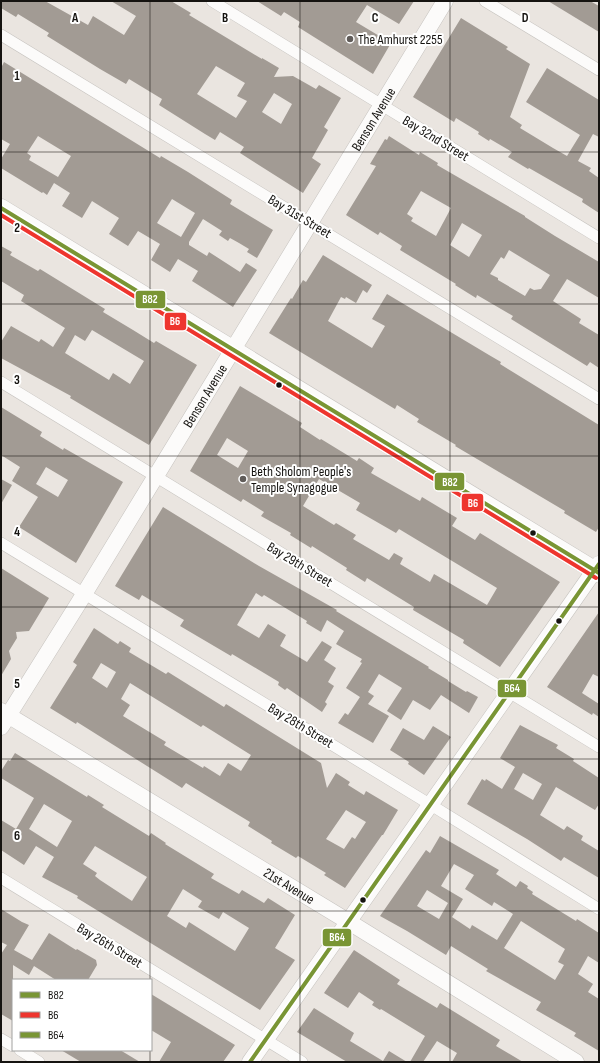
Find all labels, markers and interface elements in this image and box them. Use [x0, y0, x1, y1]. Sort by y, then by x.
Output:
text: A [71, 10, 79, 26]
text: B [222, 10, 228, 26]
text: C [372, 10, 379, 26]
text: D [522, 10, 529, 26]
place label: The Amhurst 2255 [358, 31, 443, 48]
marker: The Amhurst 2255 [345, 34, 355, 44]
text: 1 [14, 68, 20, 84]
street label: Benson Avenue [348, 84, 399, 154]
street label: Bay 32nd Street [399, 112, 472, 165]
street label: Bay 31st Street [265, 191, 335, 242]
text: 2 [14, 220, 20, 236]
line badge: B82 [135, 290, 166, 309]
text: B82 [142, 293, 158, 306]
line badge: B6 [164, 312, 187, 331]
text: B6 [170, 315, 180, 328]
street label: Benson Avenue [179, 361, 231, 431]
text: 3 [14, 372, 20, 388]
unlabelled marker [274, 380, 284, 390]
place label: Beth Sholom People's Temple Synagogue [251, 463, 351, 496]
line badge: B82 [434, 472, 465, 491]
marker: Beth Sholom People's Temple Synagogue [238, 474, 248, 484]
text: B82 [442, 476, 458, 489]
line badge: B6 [461, 493, 484, 512]
text: B6 [468, 497, 478, 510]
text: 4 [14, 524, 20, 540]
unlabelled marker [528, 528, 538, 538]
street label: Bay 29th Street [264, 538, 336, 591]
unlabelled marker [554, 616, 564, 626]
text: 5 [14, 676, 20, 692]
line badge: B64 [497, 679, 527, 698]
text: B64 [504, 682, 520, 695]
street label: Bay 28th Street [265, 699, 336, 752]
text: 6 [14, 828, 20, 844]
street label: 21st Avenue [260, 864, 317, 908]
unlabelled marker [358, 895, 368, 905]
street label: Bay 26th Street [74, 919, 145, 972]
line badge: B64 [322, 928, 352, 947]
text: B64 [329, 931, 345, 944]
legend [12, 979, 152, 1051]
text: B82 [48, 988, 64, 1003]
text: B6 [48, 1008, 59, 1023]
text: B64 [48, 1028, 64, 1043]

